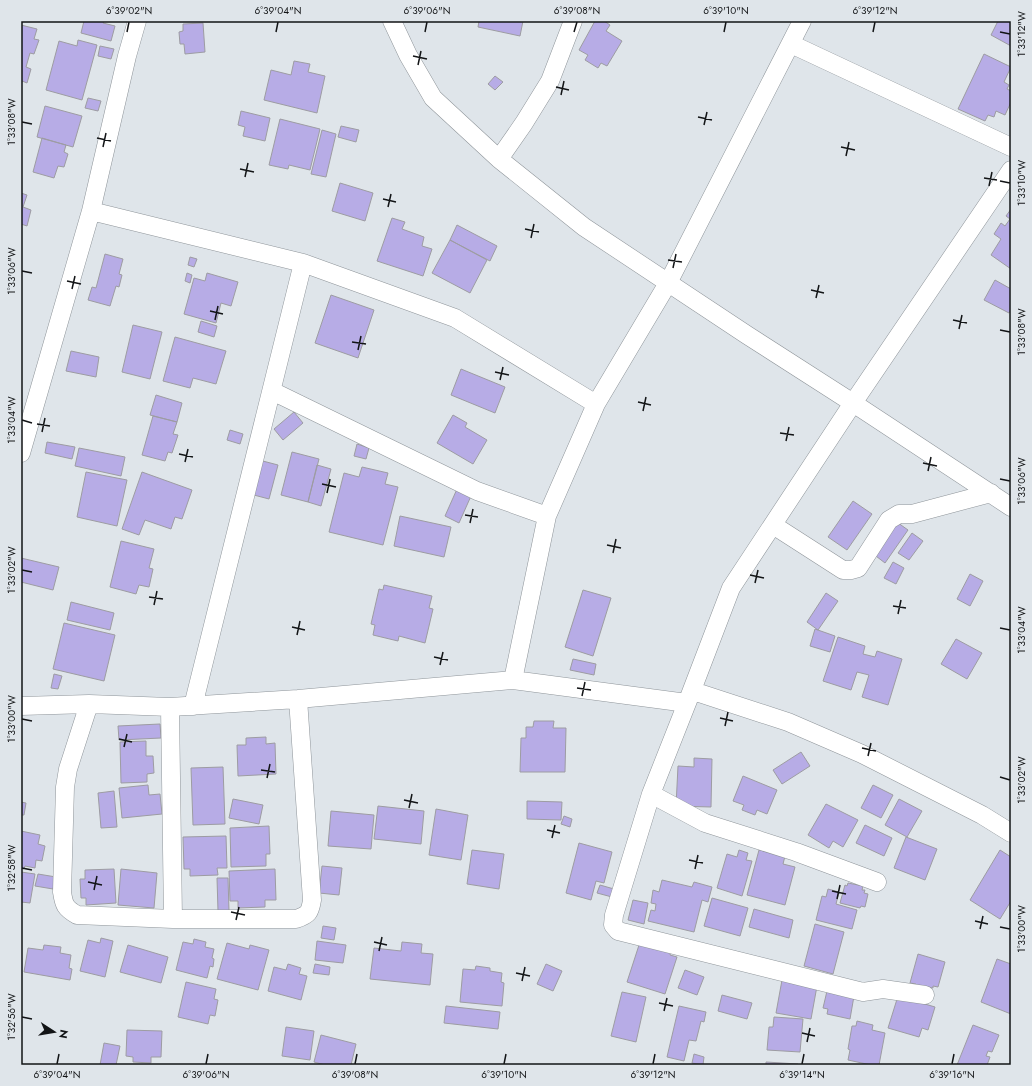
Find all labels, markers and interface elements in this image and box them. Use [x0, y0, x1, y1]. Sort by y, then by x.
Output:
text: 6°39'02"N [106, 3, 152, 18]
text: 6°39'04"N [255, 3, 301, 18]
text: 6°39'06"N [404, 3, 450, 18]
text: 6°39'08"N [554, 3, 600, 18]
text: 6°39'10"N [703, 3, 749, 18]
text: 6°39'12"N [852, 3, 898, 18]
text: 1°33'12"W [1014, 11, 1029, 57]
text: 1°33'08"W [4, 98, 19, 146]
text: 1°33'10"W [1014, 160, 1029, 206]
text: 1°33'06"W [4, 247, 19, 295]
text: 1°33'08"W [1014, 308, 1029, 356]
text: 1°33'04"W [4, 396, 19, 444]
text: 1°33'06"W [1014, 457, 1029, 505]
text: 1°33'02"W [4, 546, 19, 594]
text: 1°33'04"W [1014, 606, 1029, 654]
text: 1°33'00"W [4, 695, 19, 743]
text: 1°33'02"W [1014, 756, 1029, 804]
text: 1°32'58"W [4, 844, 19, 891]
text: 1°33'00"W [1014, 905, 1029, 953]
text: 1°32'56"W [4, 993, 19, 1041]
north arrow [34, 1012, 74, 1052]
text: N [55, 1028, 73, 1040]
text: 6°39'04"N [34, 1067, 80, 1082]
text: 6°39'06"N [183, 1067, 229, 1082]
text: 6°39'08"N [332, 1067, 378, 1082]
text: 6°39'10"N [481, 1067, 527, 1082]
text: 6°39'12"N [630, 1067, 676, 1082]
text: 6°39'14"N [779, 1067, 825, 1082]
text: 6°39'16"N [929, 1067, 975, 1082]

